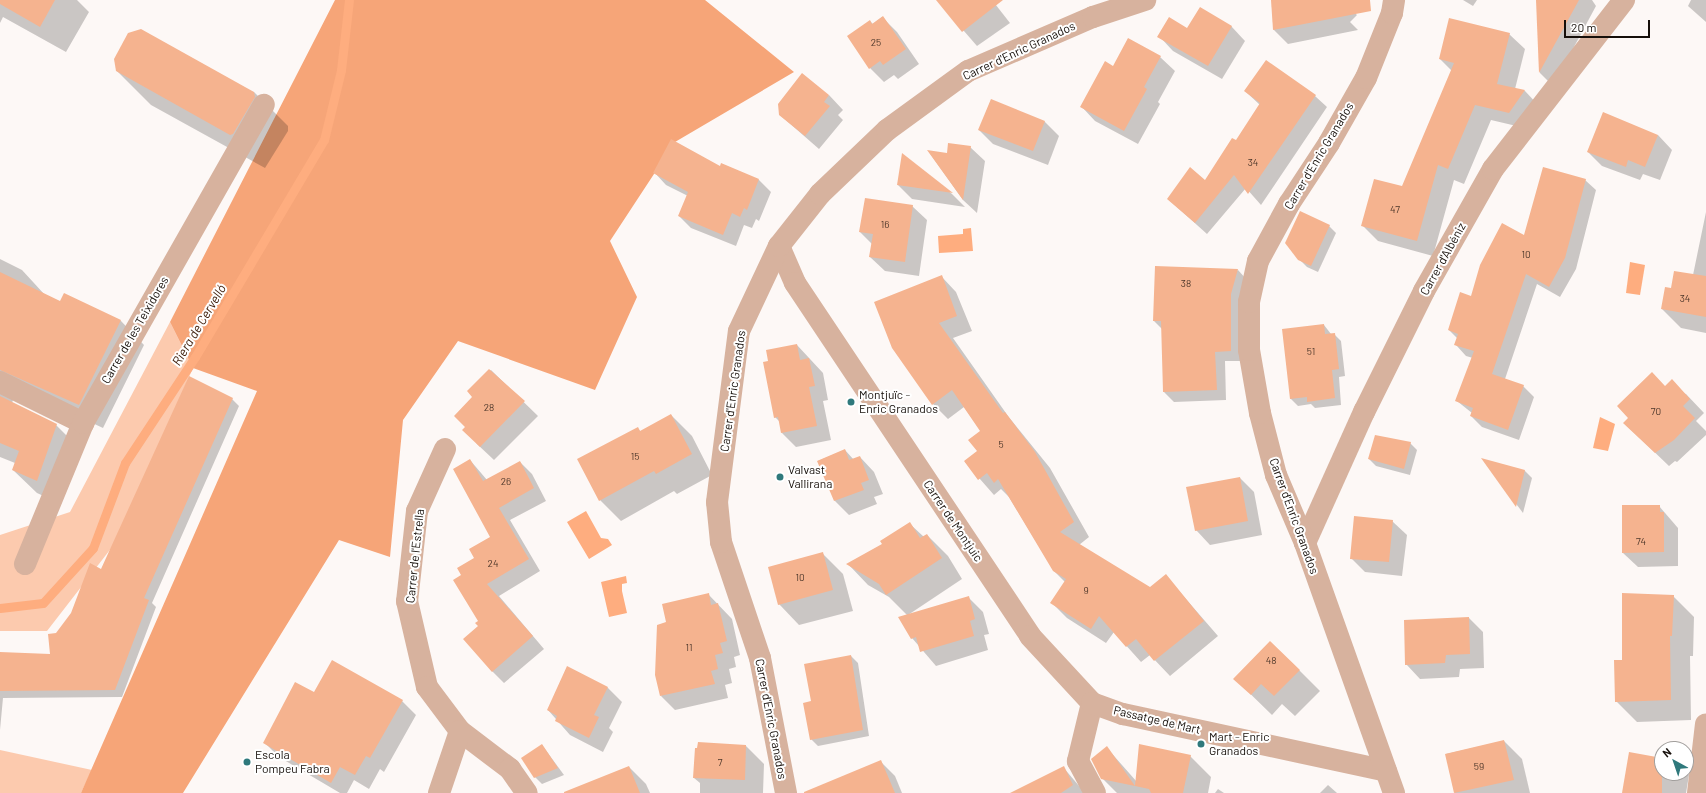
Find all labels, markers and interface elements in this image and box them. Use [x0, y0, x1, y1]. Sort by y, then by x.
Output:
scale bar [1566, 12, 1652, 38]
street label: Carrer d'Enric Granados [960, 19, 1078, 83]
text: 20 m [1571, 20, 1597, 34]
house number: 25 [871, 37, 881, 49]
street label: Carrer d'Enric Granados [1281, 100, 1357, 212]
house number: 34 [1248, 157, 1258, 169]
house number: 47 [1390, 204, 1400, 216]
house number: 16 [881, 219, 889, 231]
street label: Carrer d'Albéniz [1417, 220, 1469, 298]
house number: 10 [1521, 249, 1531, 261]
street label: Carrer de les Teixidores [98, 274, 172, 386]
house number: 38 [1181, 278, 1191, 290]
water label: Riera de Cervelló [169, 282, 229, 368]
house number: 34 [1680, 293, 1690, 305]
street label: Carrer d'Enric Granados [717, 329, 749, 453]
house number: 51 [1307, 346, 1315, 358]
place label: Montjuïc - Enric Granados [859, 388, 938, 416]
marker: Montjuïc - Enric Granados [846, 397, 856, 407]
house number: 28 [484, 402, 494, 414]
house number: 70 [1651, 406, 1661, 418]
house number: 5 [998, 439, 1004, 451]
house number: 15 [631, 451, 639, 463]
street label: Carrer d'Enric Granados [1266, 456, 1322, 576]
place label: Valvast Vallirana [788, 463, 832, 491]
marker: Valvast Vallirana [775, 472, 785, 482]
house number: 26 [501, 476, 511, 488]
street label: Carrer de Montjuic [920, 478, 986, 564]
street label: Carrer de l'Estrella [403, 508, 427, 604]
house number: 74 [1636, 536, 1646, 548]
house number: 24 [488, 558, 498, 570]
house number: 10 [795, 572, 805, 584]
house number: 9 [1083, 585, 1089, 597]
house number: 11 [685, 642, 693, 654]
house number: 48 [1266, 655, 1276, 667]
street label: Carrer d'Enric Granados [752, 658, 790, 780]
street label: Passatge de Mart [1112, 703, 1202, 737]
place label: Mart - Enric Granados [1209, 730, 1270, 758]
marker: Mart - Enric Granados [1196, 739, 1206, 749]
north arrow [1654, 741, 1694, 781]
text: N [1660, 745, 1674, 760]
place label: Escola Pompeu Fabra [255, 748, 330, 776]
marker: Escola Pompeu Fabra [242, 757, 252, 767]
house number: 7 [718, 757, 722, 769]
house number: 59 [1474, 761, 1484, 773]

